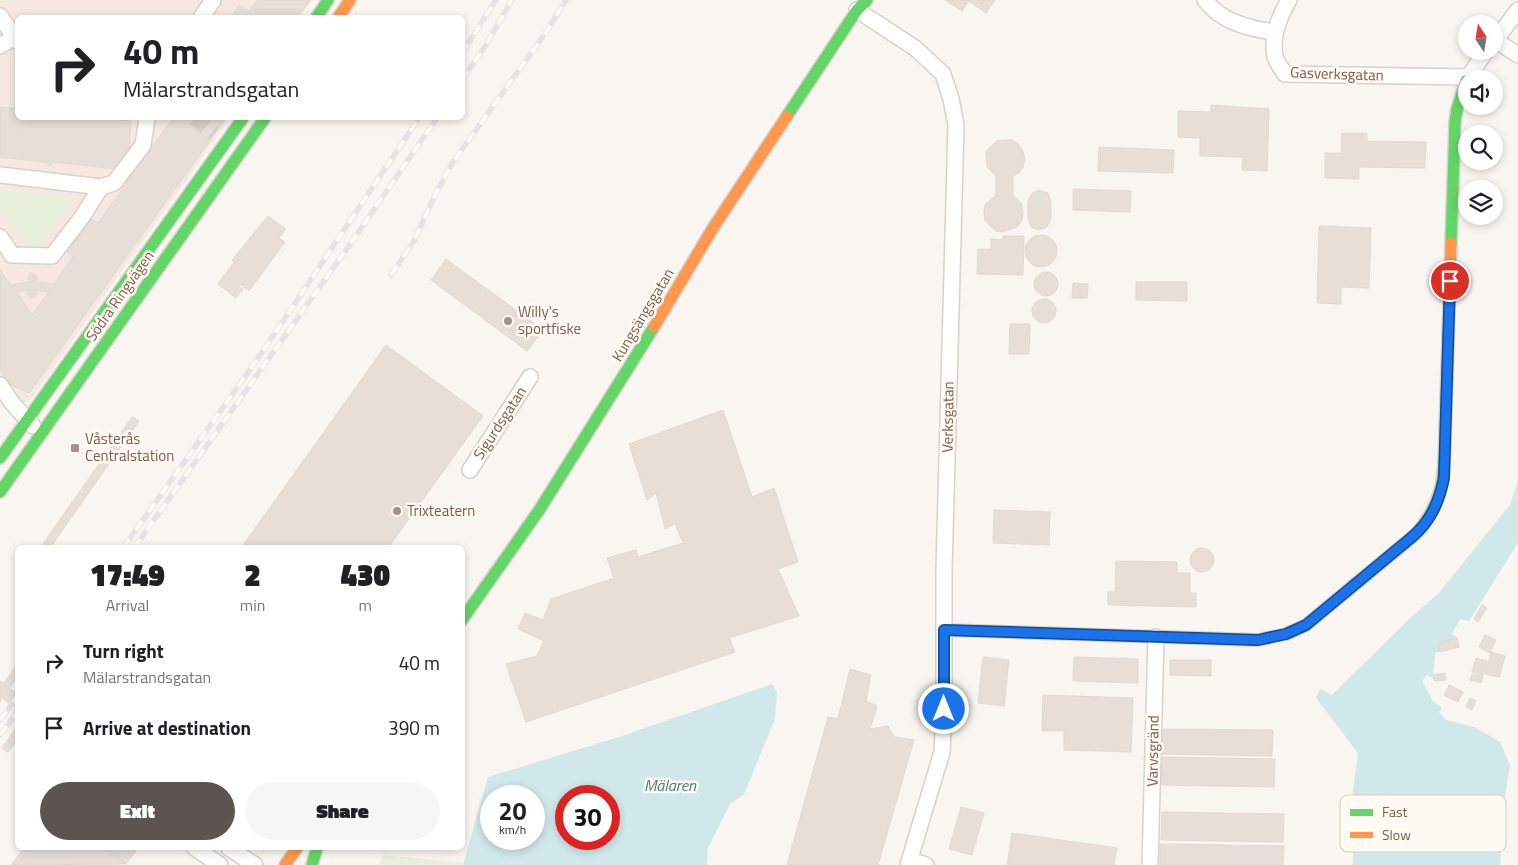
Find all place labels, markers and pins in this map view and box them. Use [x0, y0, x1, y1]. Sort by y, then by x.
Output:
pin [1429, 260, 1471, 302]
place label: Willy's sportfiske [518, 300, 581, 340]
marker: Willy's sportfiske [502, 315, 514, 327]
place label: Våsterås Centralstation [85, 427, 174, 467]
marker: Våsterås Centralstation [69, 442, 81, 454]
place label: Trixteatern [407, 499, 475, 522]
marker: Trixteatern [391, 505, 403, 517]

